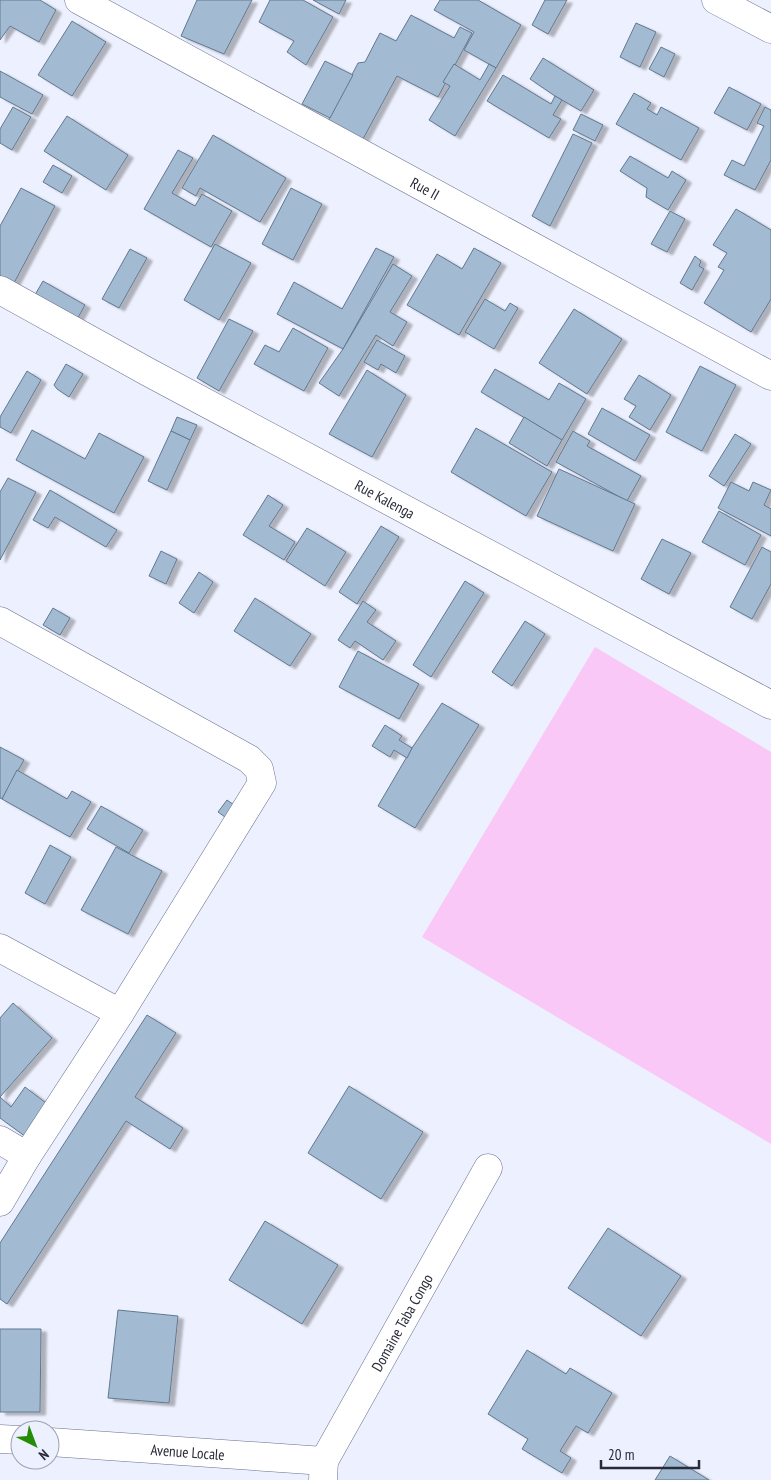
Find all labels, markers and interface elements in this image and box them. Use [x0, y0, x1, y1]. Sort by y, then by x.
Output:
street label: Rue II [407, 173, 443, 204]
street label: Rue Kalenga [352, 475, 418, 522]
street label: Domaine Taba Congo [367, 1270, 436, 1374]
north arrow [10, 1420, 60, 1470]
scale bar [601, 1438, 698, 1470]
street label: Avenue Locale [150, 1439, 225, 1464]
text: N [35, 1445, 53, 1464]
text: 20 m [608, 1445, 634, 1464]

